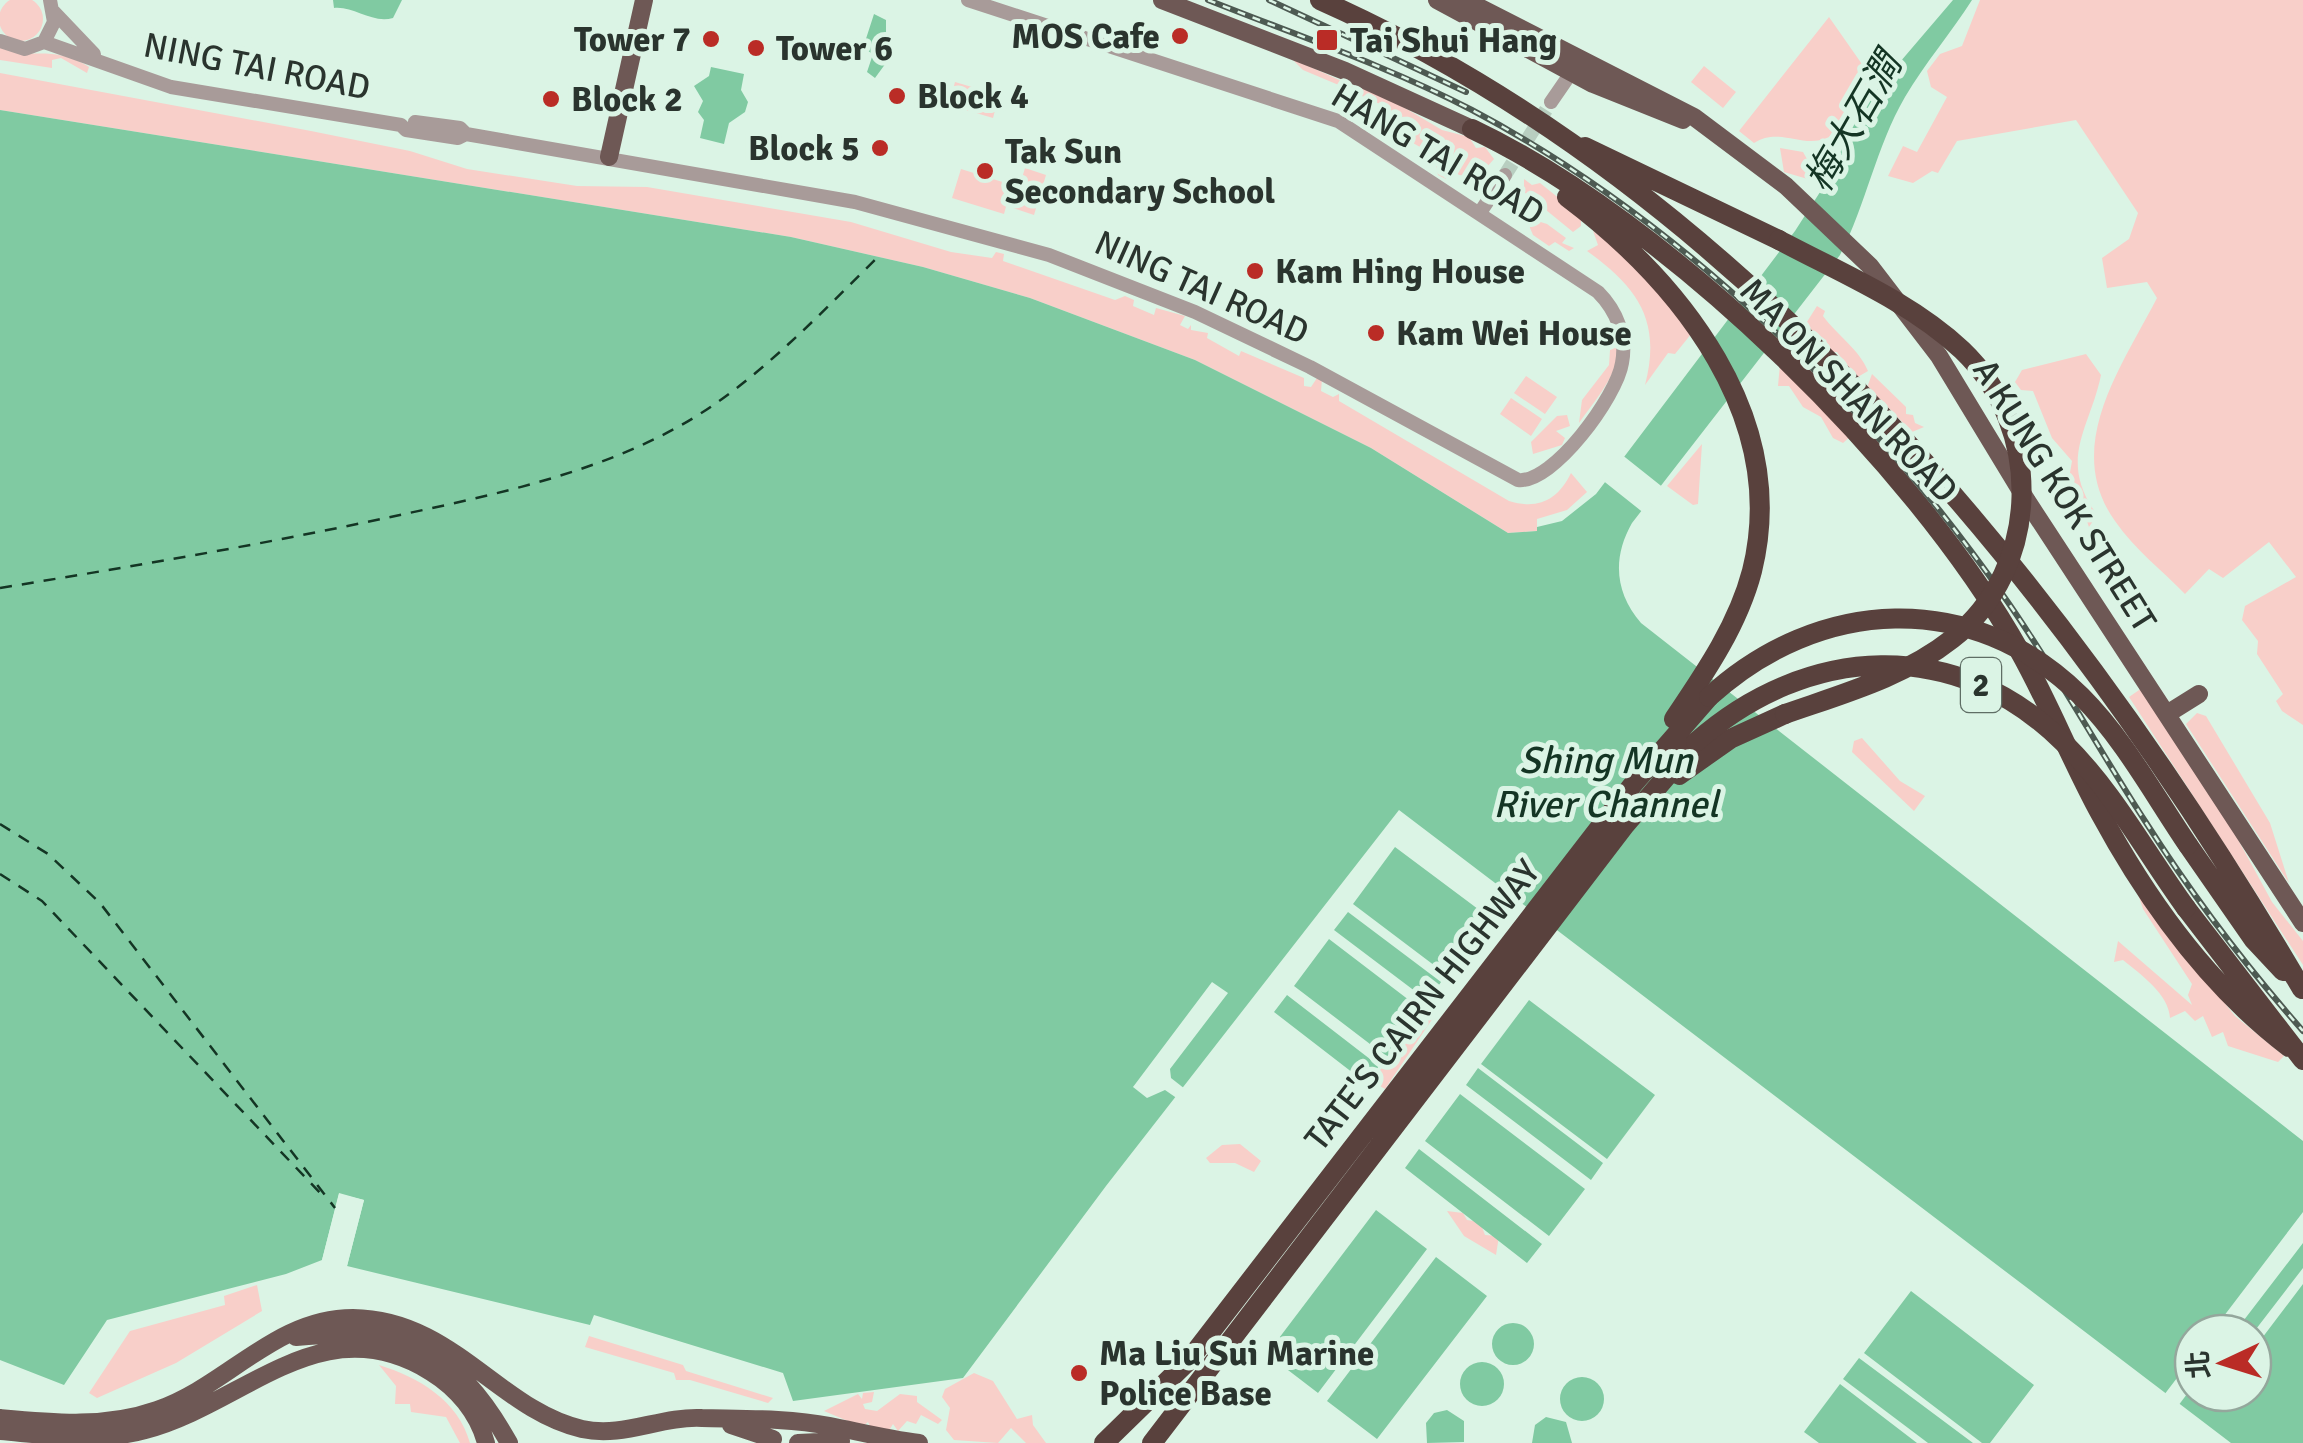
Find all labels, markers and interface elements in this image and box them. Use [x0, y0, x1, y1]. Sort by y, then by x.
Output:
place label: MOS Cafe [1011, 15, 1160, 58]
place label: Tower 7 [574, 18, 691, 61]
place label: Tai Shui Hang [1350, 19, 1557, 62]
street label: NING TAI ROAD [140, 23, 374, 110]
marker: MOS Cafe [1169, 25, 1191, 47]
place label: Tower 6 [776, 27, 893, 70]
marker: Tai Shui Hang [1314, 27, 1340, 53]
marker: Tower 7 [700, 28, 722, 50]
marker: Tower 6 [745, 37, 767, 59]
water label: 梅大石澗 [1795, 40, 1914, 200]
street label: HANG TAI ROAD [1324, 74, 1552, 235]
place label: Block 4 [917, 75, 1029, 118]
place label: Block 2 [571, 78, 683, 121]
marker: Block 4 [886, 85, 908, 107]
marker: Block 2 [540, 88, 562, 110]
place label: Block 5 [748, 127, 860, 170]
place label: Tak Sun Secondary School [1005, 130, 1275, 213]
marker: Block 5 [869, 137, 891, 159]
marker: Tak Sun Secondary School [974, 160, 996, 182]
street label: NING TAI ROAD [1088, 221, 1315, 354]
place label: Kam Hing House [1275, 250, 1525, 293]
marker: Kam Hing House [1244, 260, 1266, 282]
street label: MA ON SHAN ROAD [1731, 269, 1967, 511]
place label: Kam Wei House [1396, 312, 1632, 355]
marker: Kam Wei House [1365, 322, 1387, 344]
street label: A KUNG KOK STREET [1963, 351, 2166, 639]
road number: 2 [1961, 658, 2001, 712]
water label: Shing Mun River Channel [1493, 737, 1722, 828]
street label: TATE'S CAIRN HIGHWAY [1296, 851, 1549, 1159]
north arrow [2173, 1313, 2273, 1413]
place label: Ma Liu Sui Marine Police Base [1099, 1332, 1374, 1415]
text: 北 [2181, 1350, 2217, 1380]
marker: Ma Liu Sui Marine Police Base [1068, 1362, 1090, 1384]

